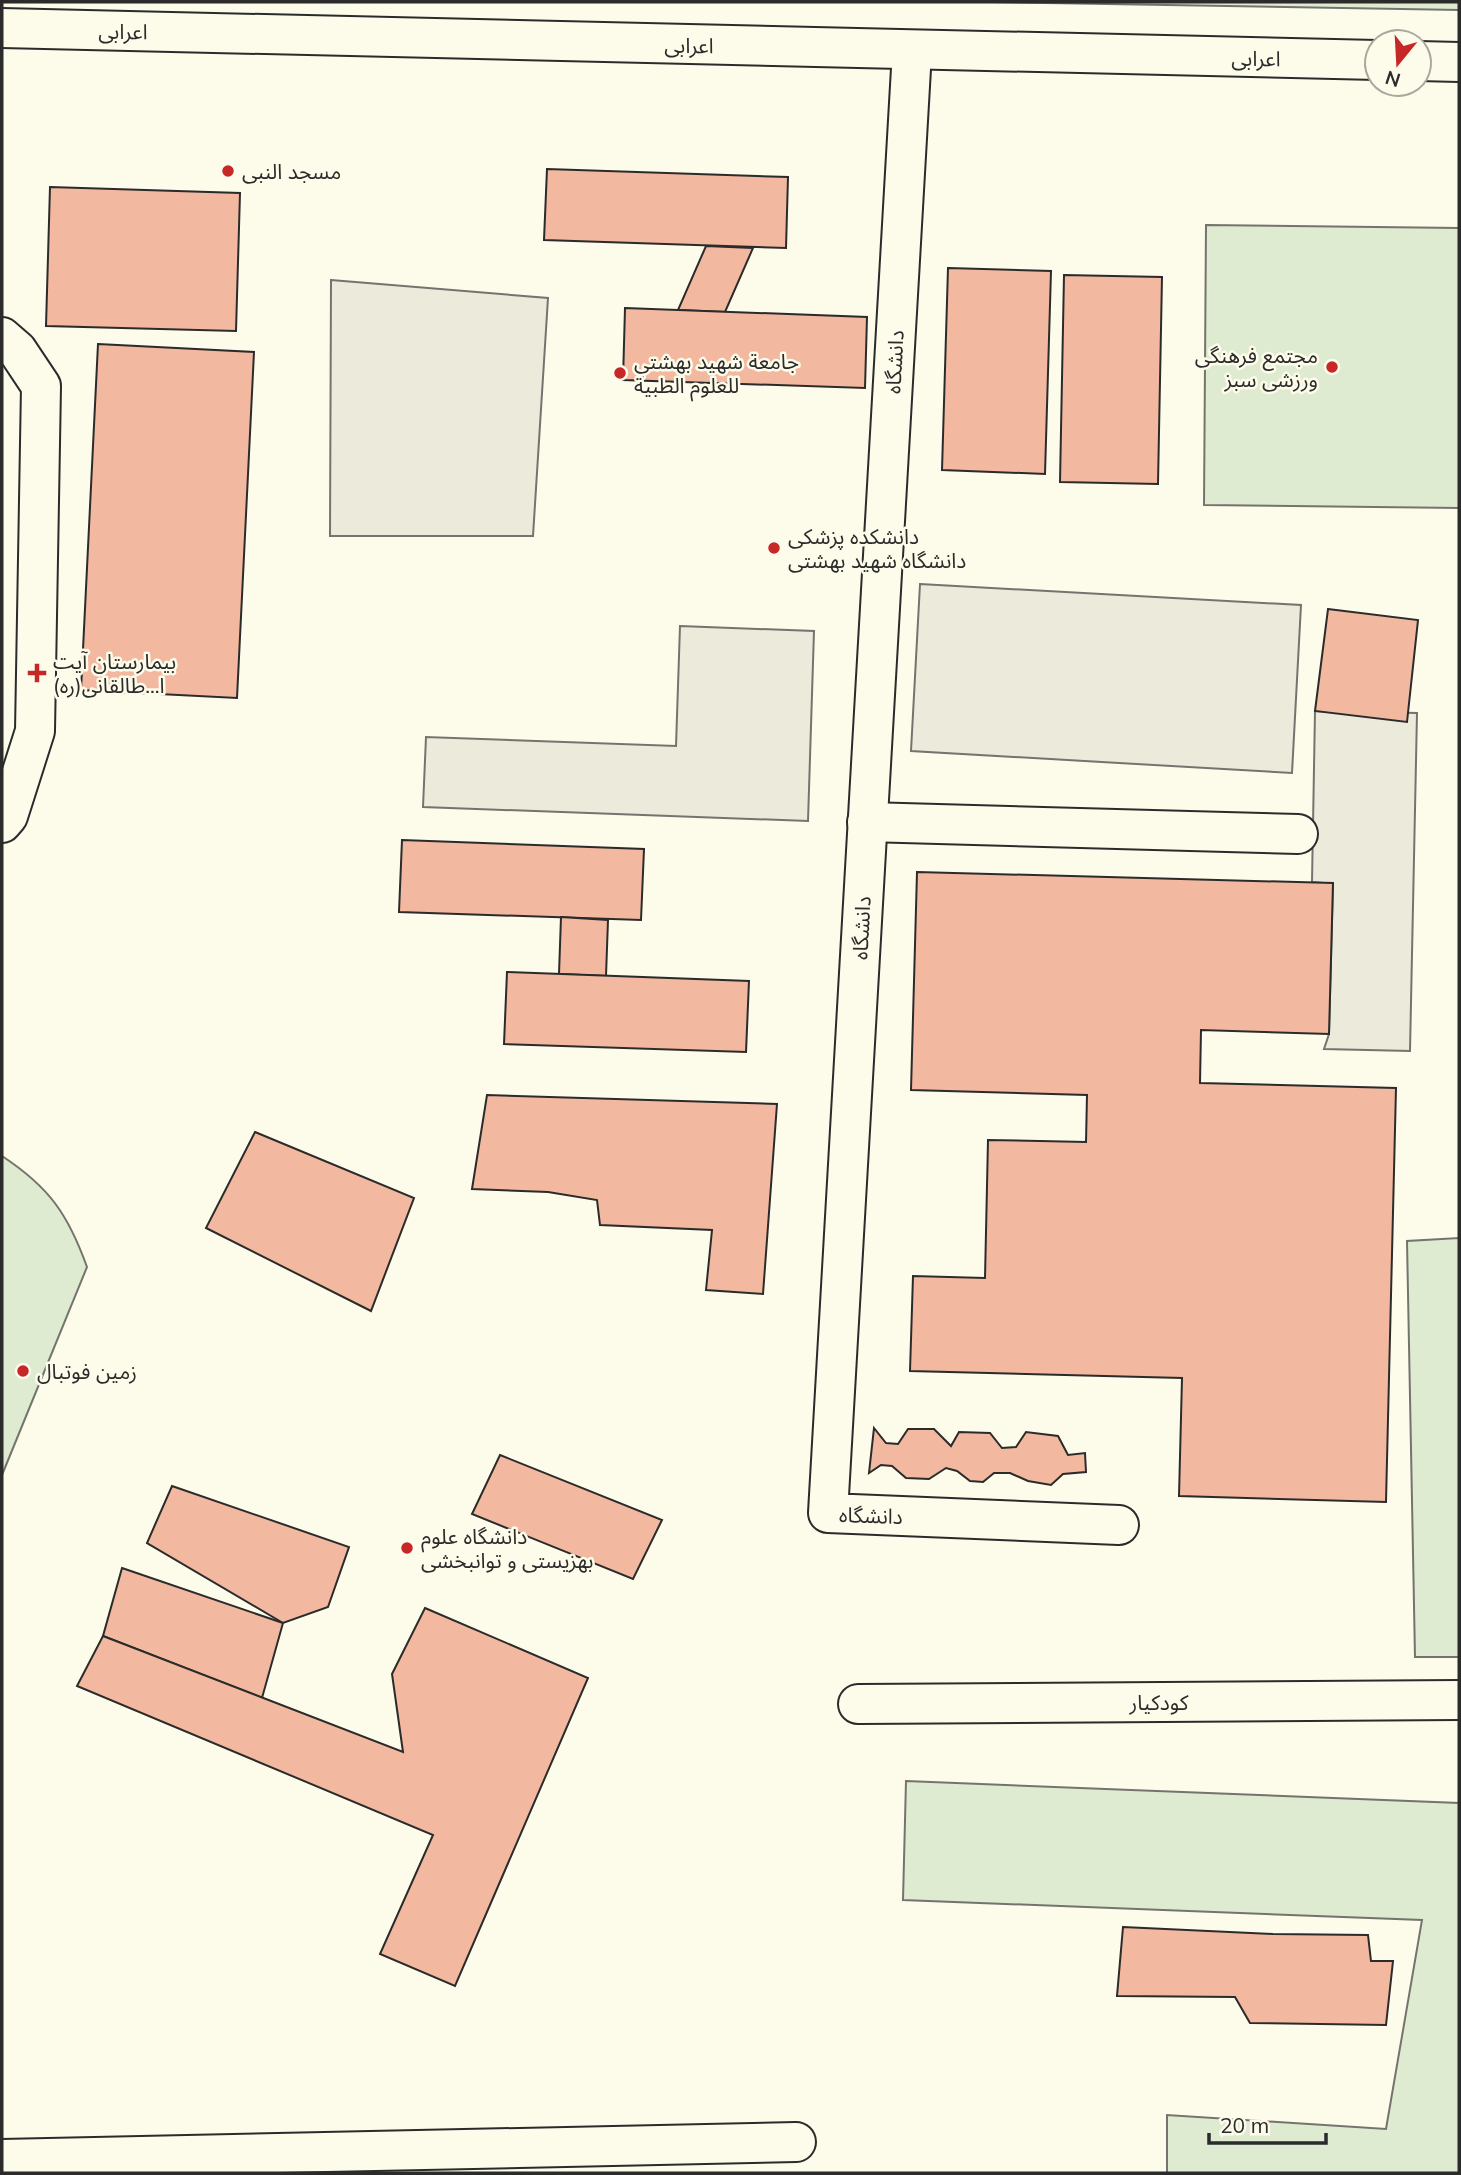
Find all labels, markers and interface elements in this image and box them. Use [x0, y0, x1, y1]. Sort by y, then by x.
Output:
street label: اعرابی [98, 18, 148, 44]
north arrow [1363, 28, 1433, 98]
street label: اعرابی [664, 32, 714, 58]
street label: اعرابی [1231, 45, 1281, 71]
text: N [1382, 66, 1403, 93]
place label: مسجد النبی [242, 158, 341, 184]
marker: مسجد النبی [220, 163, 236, 179]
street label: دانشگاه [879, 329, 909, 395]
place label: مجتمع فرهنگی ورزشی سبز [1195, 342, 1318, 392]
place label: جامعة شهيد بهشتي للعلوم الطبية [634, 348, 799, 402]
marker: مجتمع فرهنگی ورزشی سبز [1324, 359, 1340, 375]
marker: جامعة شهيد بهشتي للعلوم الطبية [612, 365, 628, 381]
place label: دانشکده پزشکی دانشگاه شهید بهشتی [788, 523, 966, 573]
marker: دانشکده پزشکی دانشگاه شهید بهشتی [766, 540, 782, 556]
place label: بیمارستان آیت ا...طالقانی(ره) [53, 648, 176, 698]
marker: بیمارستان آیت ا...طالقانی(ره) [27, 663, 47, 683]
street label: دانشگاه [846, 895, 876, 961]
place label: زمین فوتبال [37, 1358, 137, 1384]
marker: زمین فوتبال [15, 1363, 31, 1379]
street label: دانشگاه [839, 1501, 903, 1529]
place label: دانشگاه علوم بهزیستی و توانبخشی [421, 1523, 593, 1573]
marker: دانشگاه علوم بهزیستی و توانبخشی [399, 1540, 415, 1556]
street label: کودکیار [1129, 1689, 1189, 1715]
scale bar [1209, 2102, 1326, 2146]
text: 20 m [1220, 2112, 1269, 2138]

